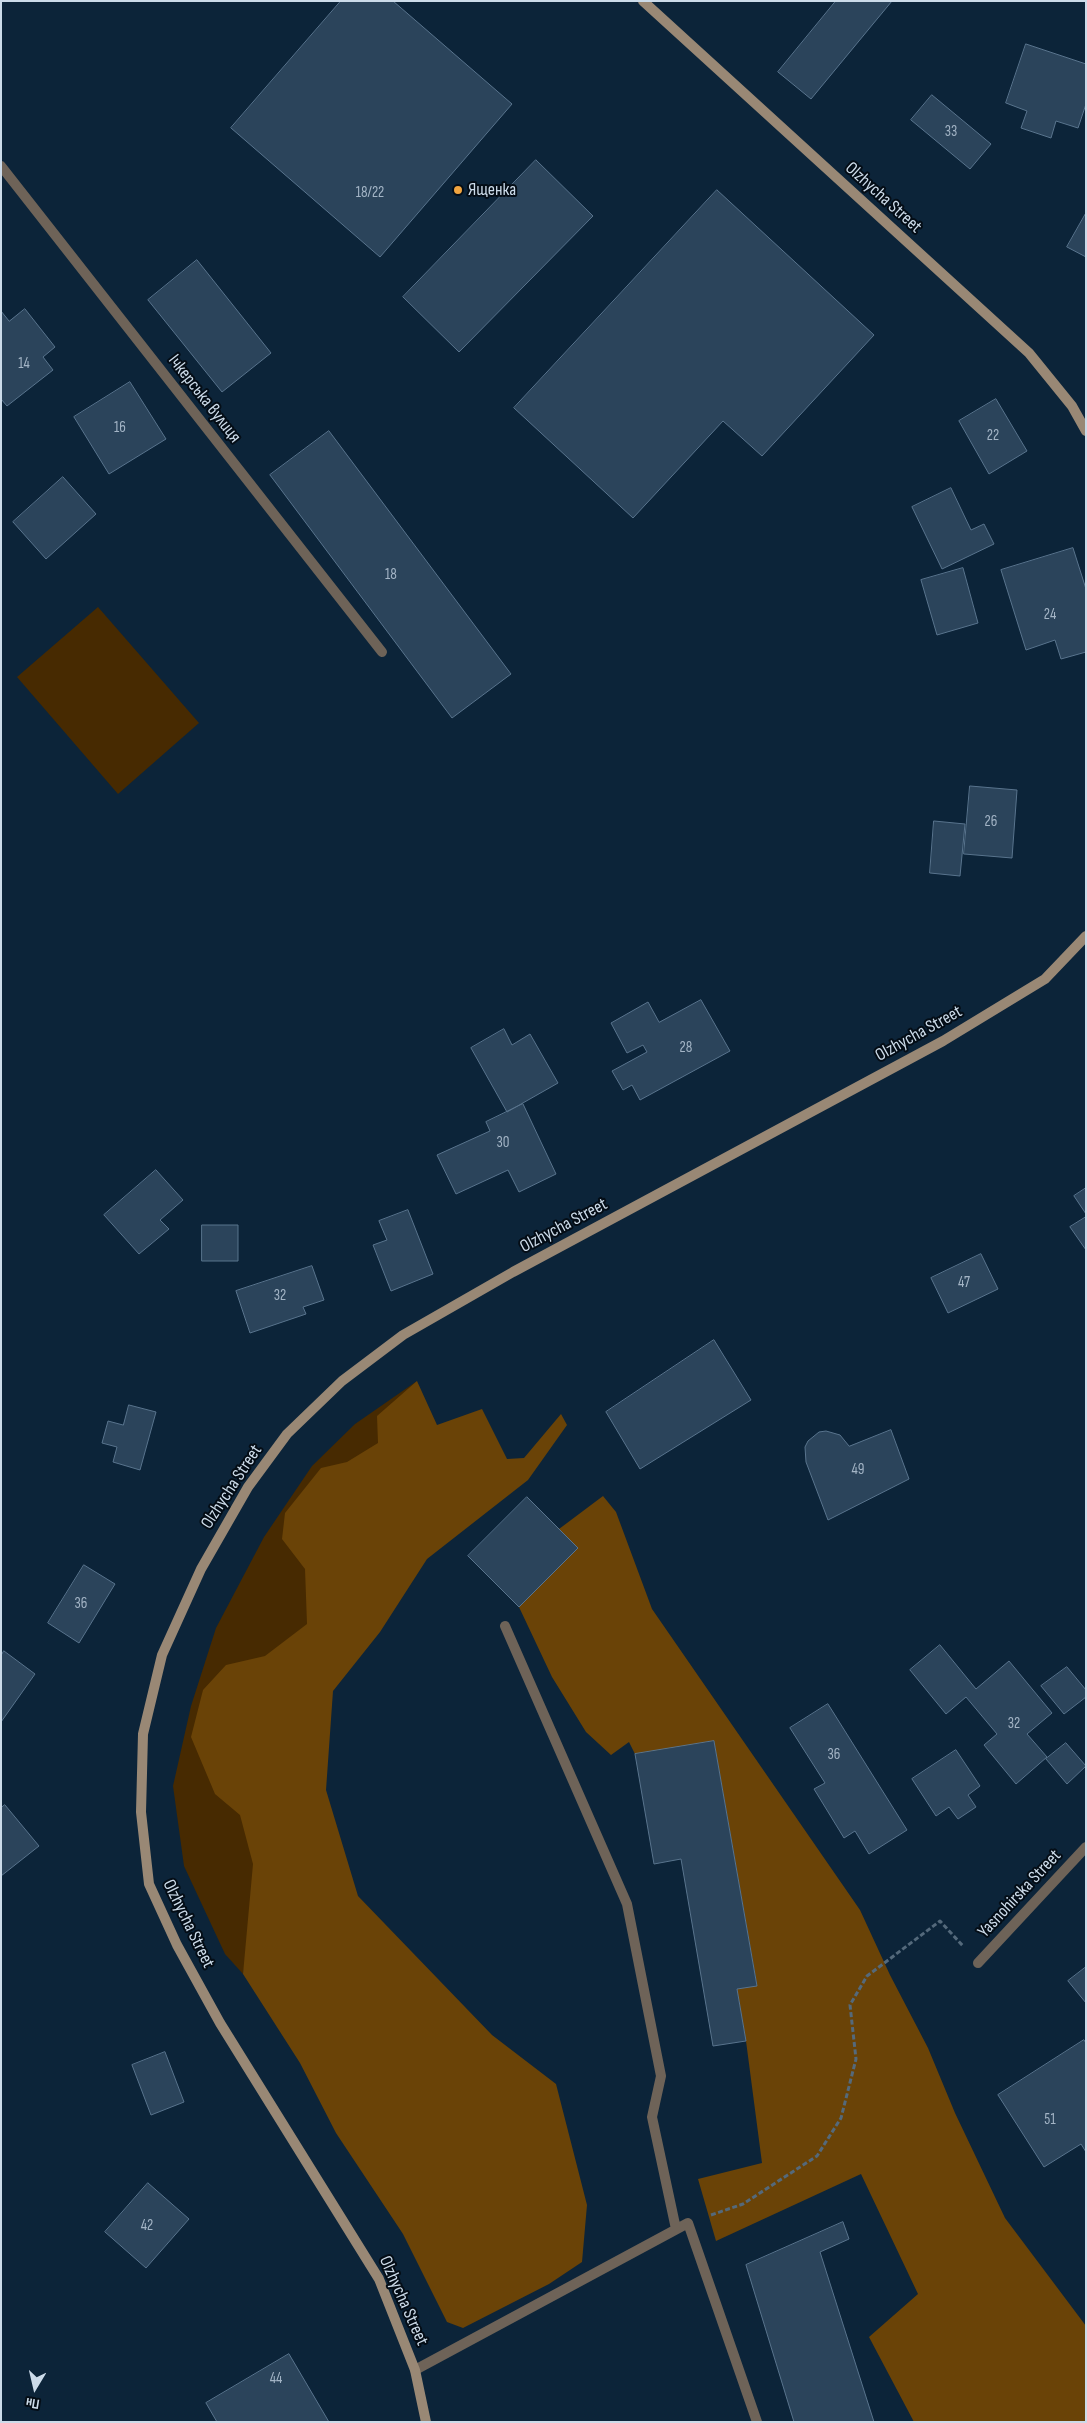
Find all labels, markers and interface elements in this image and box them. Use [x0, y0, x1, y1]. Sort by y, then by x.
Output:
house number: 33 [945, 123, 957, 141]
street label: Olzhycha Street [840, 158, 926, 238]
place label: Ященка [468, 179, 516, 201]
house number: 18/22 [356, 184, 384, 202]
marker: Ященка [452, 184, 464, 196]
street label: Ічкерська вулиця [163, 351, 245, 447]
house number: 14 [18, 355, 30, 373]
house number: 16 [114, 419, 126, 437]
house number: 22 [987, 427, 999, 445]
house number: 18 [385, 566, 397, 584]
house number: 24 [1044, 606, 1056, 624]
house number: 26 [985, 813, 997, 831]
street label: Olzhycha Street [872, 1001, 966, 1067]
house number: 28 [680, 1039, 692, 1057]
house number: 30 [497, 1134, 509, 1152]
street label: Olzhycha Street [517, 1194, 611, 1258]
house number: 47 [958, 1274, 970, 1292]
house number: 32 [274, 1287, 286, 1305]
street label: Olzhycha Street [197, 1441, 267, 1533]
house number: 49 [852, 1461, 864, 1479]
house number: 36 [75, 1595, 87, 1613]
house number: 32 [1008, 1715, 1020, 1733]
house number: 36 [828, 1746, 840, 1764]
street label: Yasnohirska Street [974, 1846, 1066, 1942]
street label: Olzhycha Street [157, 1876, 219, 1972]
house number: 51 [1044, 2111, 1056, 2129]
house number: 42 [141, 2217, 153, 2235]
street label: Olzhycha Street [374, 2253, 432, 2349]
north arrow [10, 2363, 60, 2413]
house number: 44 [270, 2370, 282, 2388]
text: Пн [25, 2394, 41, 2413]

